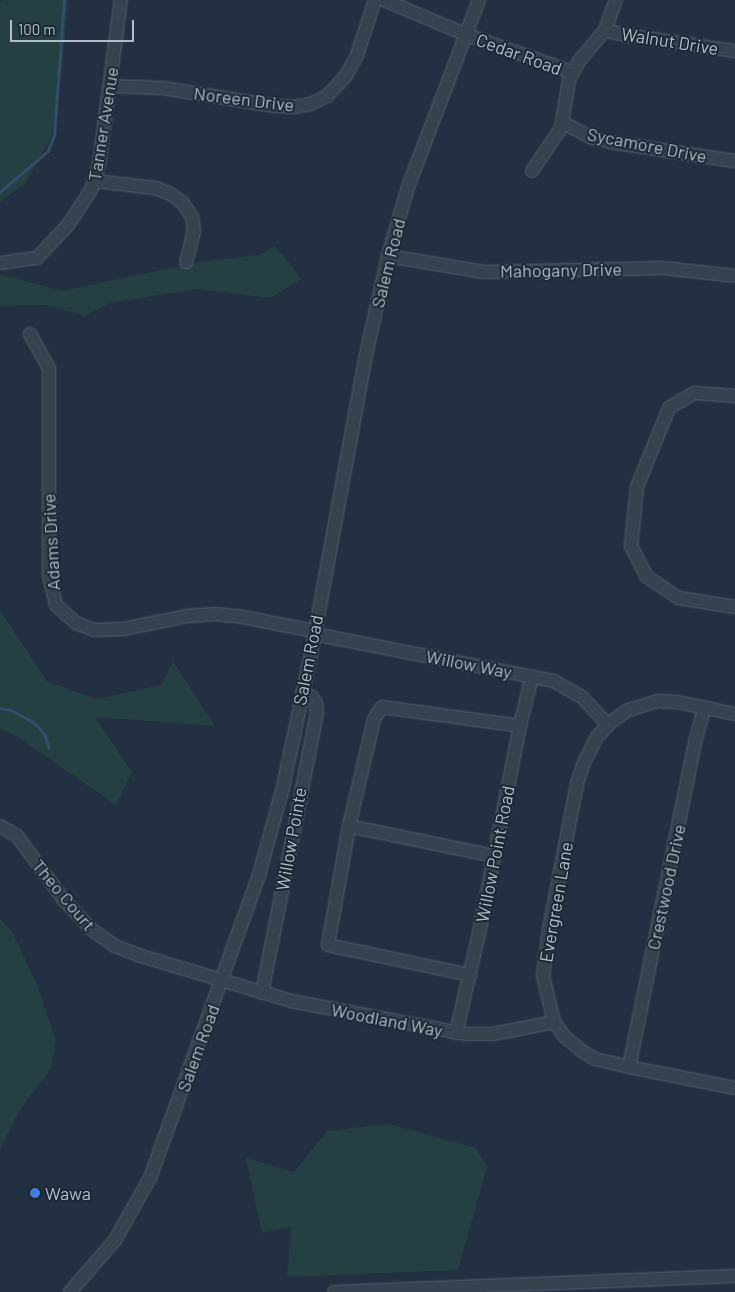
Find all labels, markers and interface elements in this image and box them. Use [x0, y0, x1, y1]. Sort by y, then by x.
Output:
scale bar [12, 10, 136, 42]
text: 100 m [18, 20, 56, 38]
street label: Walnut Drive [620, 23, 720, 59]
street label: Cedar Road [473, 29, 565, 79]
street label: Tanner Avenue [83, 65, 123, 183]
street label: Noreen Drive [193, 82, 295, 116]
street label: Sycamore Drive [585, 123, 709, 167]
street label: Salem Road [366, 216, 410, 310]
street label: Mahogany Drive [500, 258, 622, 282]
street label: Adams Drive [38, 493, 64, 591]
street label: Salem Road [289, 613, 327, 707]
street label: Willow Way [424, 645, 514, 683]
street label: Willow Point Road [471, 784, 519, 924]
street label: Willow Pointe [271, 785, 311, 893]
street label: Crestwood Drive [642, 822, 690, 952]
street label: Evergreen Lane [535, 840, 577, 964]
street label: Theo Court [28, 855, 100, 935]
street label: Woodland Way [329, 999, 445, 1041]
street label: Salem Road [172, 1001, 224, 1095]
place label: Wawa [45, 1182, 91, 1204]
marker: Wawa [29, 1187, 41, 1199]

